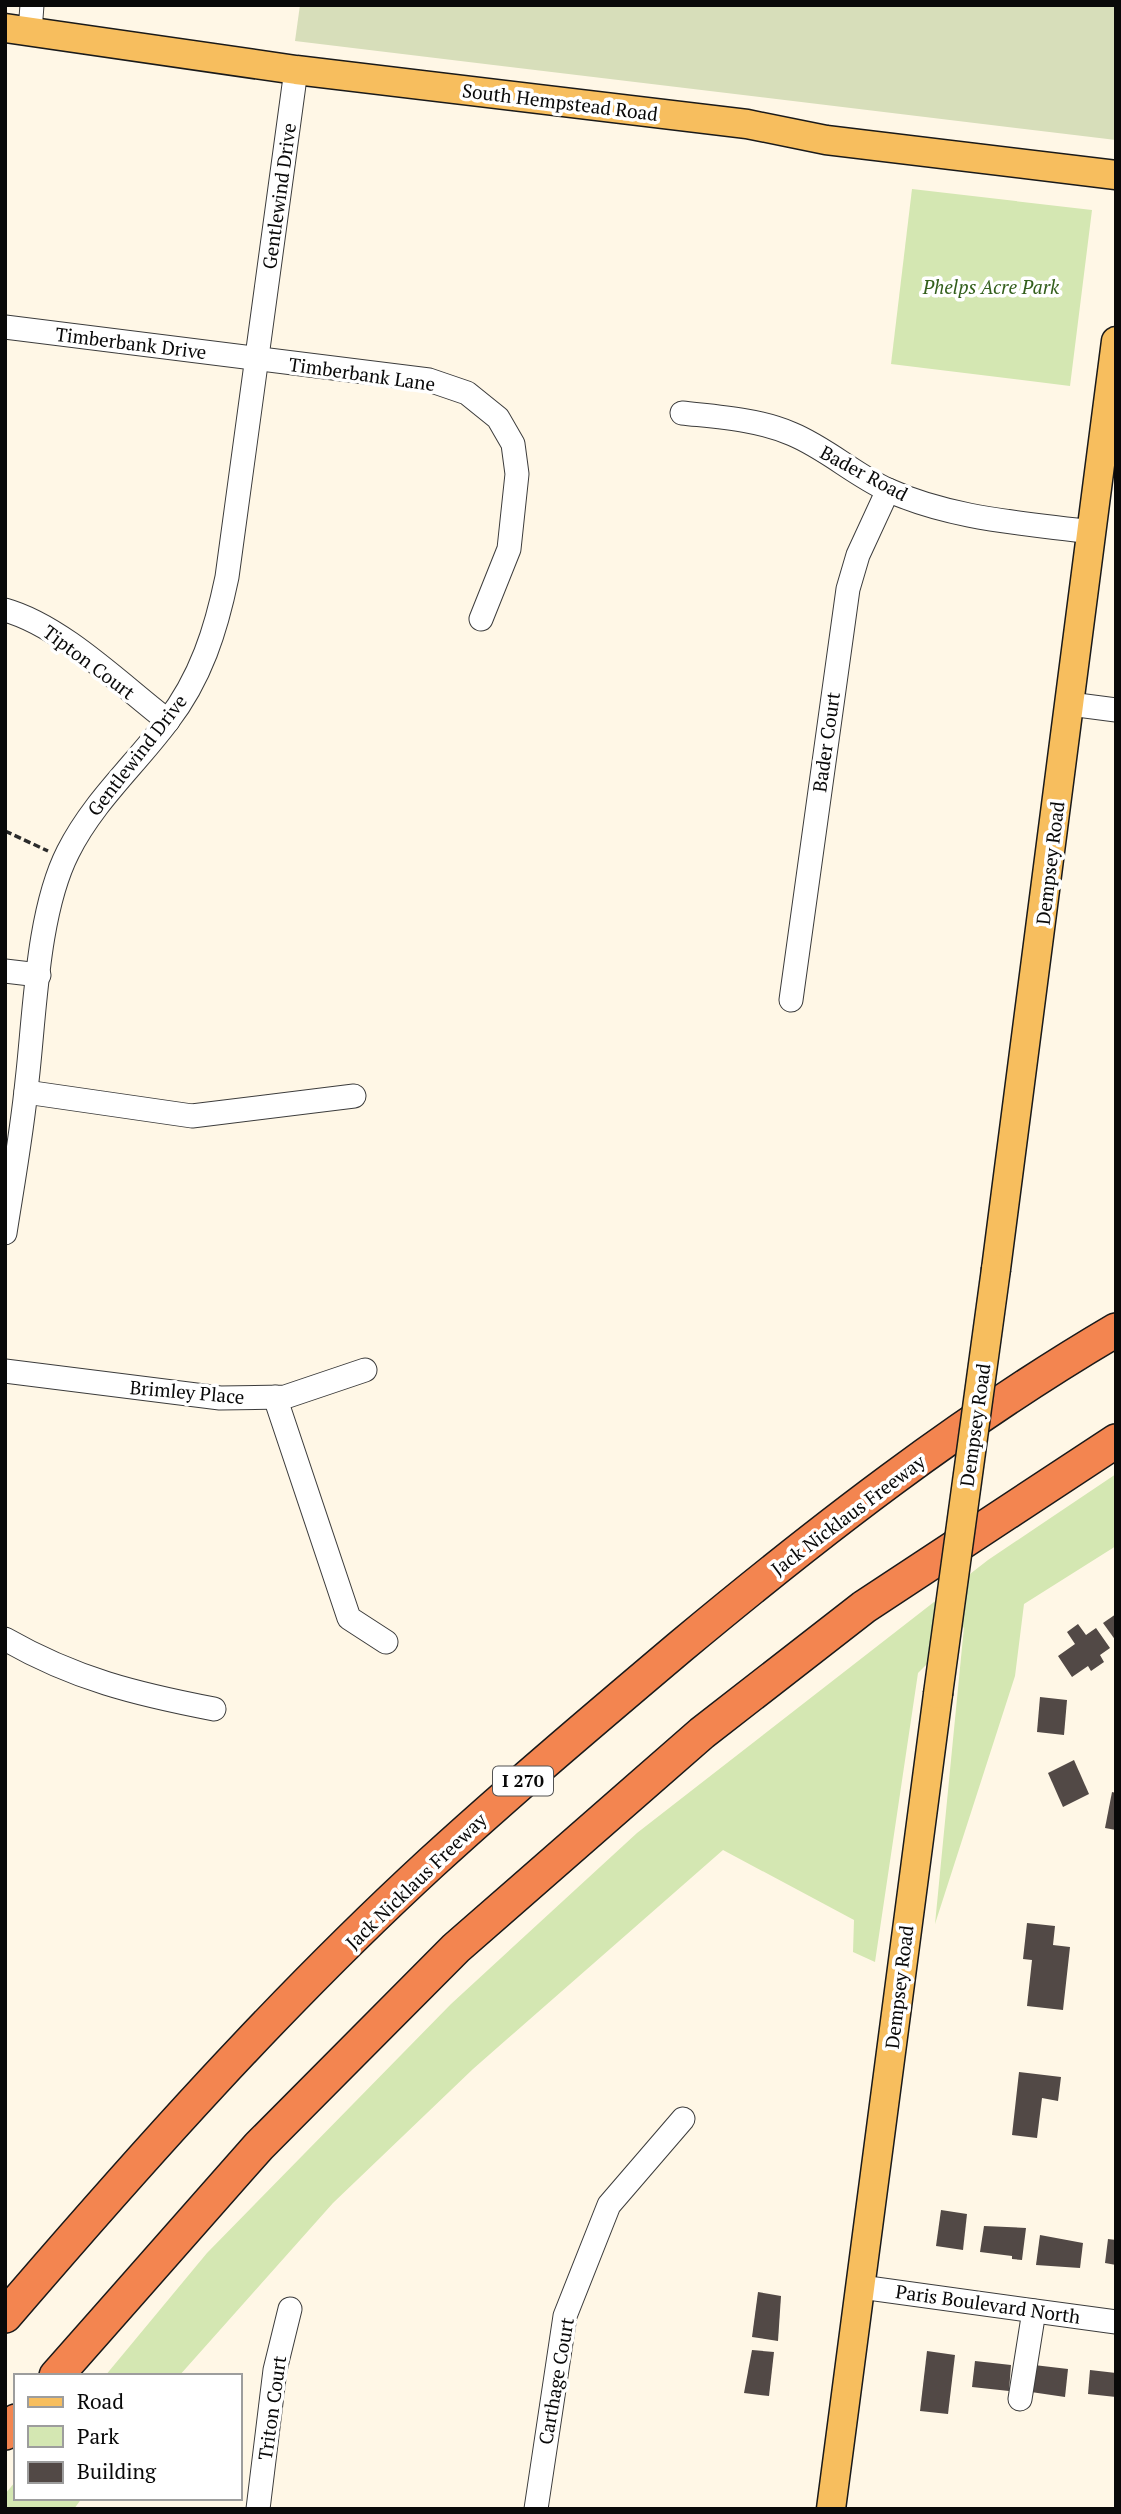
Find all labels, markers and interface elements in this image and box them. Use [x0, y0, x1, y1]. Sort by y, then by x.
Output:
street label: South Hempstead Road [461, 77, 660, 126]
street label: Gentlewind Drive [256, 121, 301, 271]
park label: Phelps Acre Park [922, 274, 1060, 299]
street label: Timberbank Drive [54, 321, 208, 364]
street label: Timberbank Lane [287, 351, 437, 396]
street label: Bader Road [816, 439, 913, 506]
street label: Tipton Court [38, 619, 140, 704]
street label: Gentlewind Drive [81, 689, 192, 821]
street label: Bader Court [806, 690, 845, 794]
street label: Dempsey Road [1030, 799, 1070, 926]
street label: Dempsey Road [953, 1361, 996, 1488]
street label: Brimley Place [129, 1374, 245, 1409]
street label: Jack Nicklaus Freeway [766, 1448, 930, 1581]
road number: I 270 [493, 1766, 553, 1796]
street label: Jack Nicklaus Freeway [340, 1807, 492, 1954]
street label: Dempsey Road [879, 1923, 919, 2050]
street label: Paris Boulevard North [894, 2278, 1082, 2329]
street label: Carthage Court [532, 2315, 579, 2446]
street label: Triton Court [252, 2354, 291, 2462]
legend [14, 2374, 242, 2500]
text: Road [77, 2387, 124, 2415]
text: Park [77, 2422, 119, 2450]
text: Building [77, 2457, 157, 2485]

